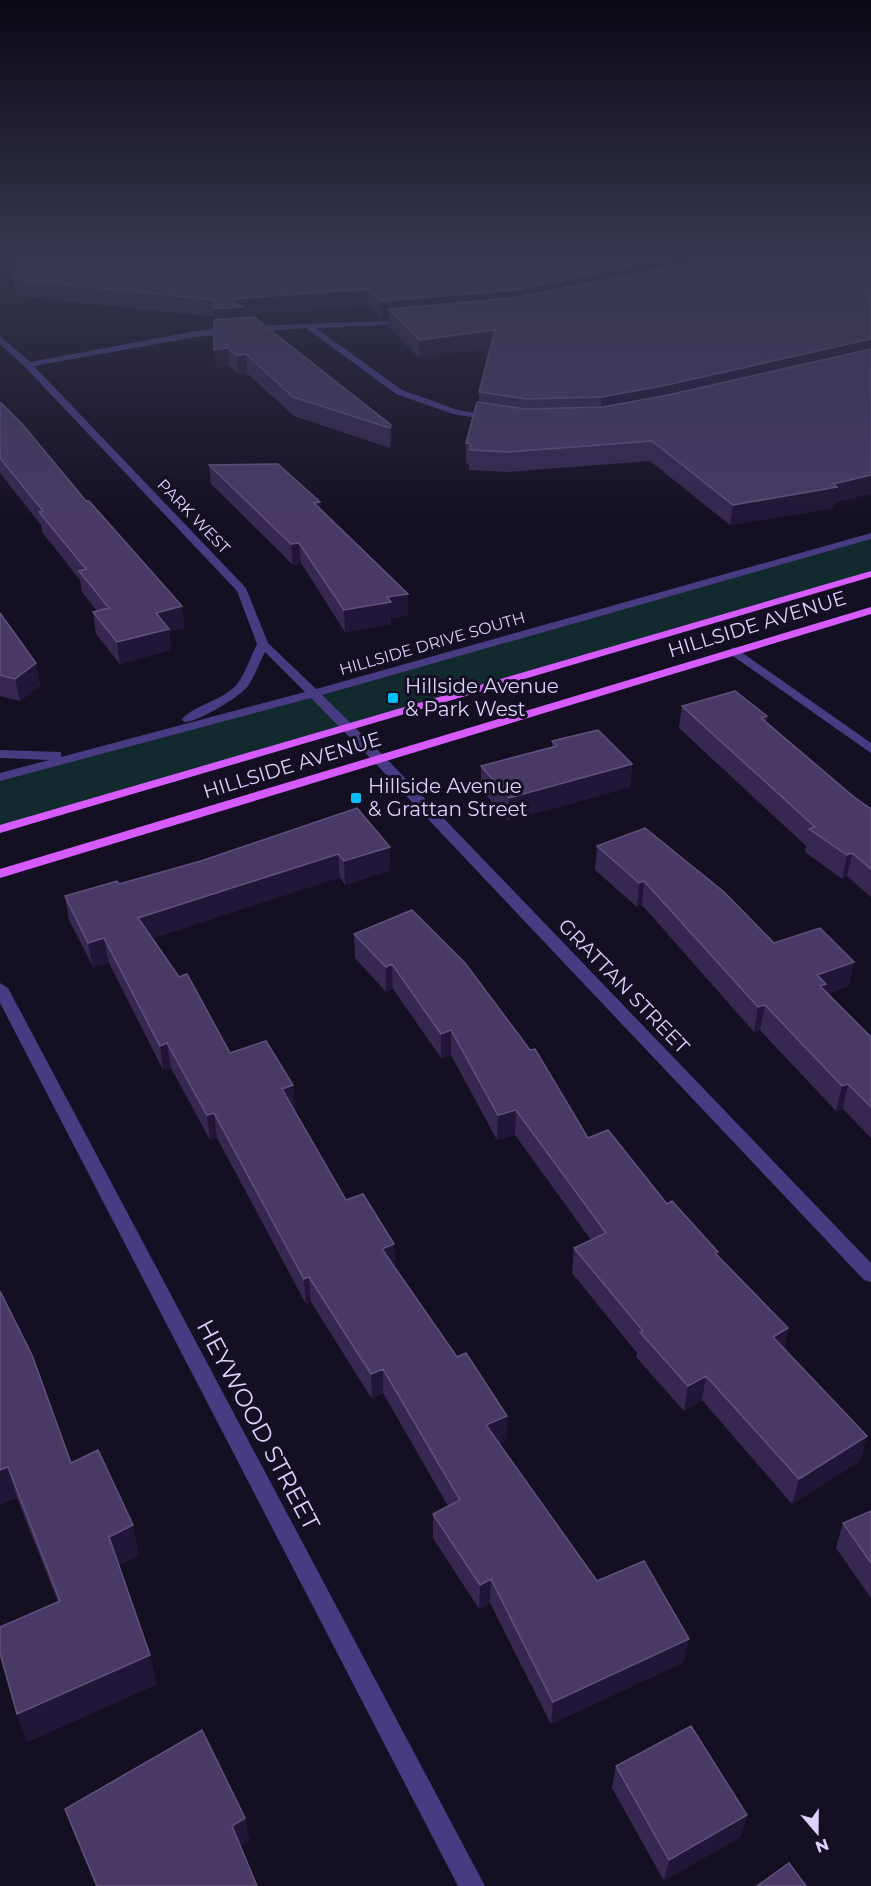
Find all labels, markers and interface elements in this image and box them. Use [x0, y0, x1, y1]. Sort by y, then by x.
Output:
street label: PARK WEST [153, 475, 235, 558]
street label: HILLSIDE AVENUE [665, 585, 849, 663]
street label: HILLSIDE DRIVE SOUTH [337, 608, 527, 679]
place label: Hillside Avenue & Park West [405, 674, 559, 721]
marker: Hillside Avenue & Park West [386, 691, 400, 705]
street label: HILLSIDE AVENUE [200, 726, 384, 804]
place label: Hillside Avenue & Grattan Street [368, 774, 528, 821]
marker: Hillside Avenue & Grattan Street [349, 791, 363, 805]
street label: GRATTAN STREET [553, 914, 695, 1059]
street label: HEYWOOD STREET [191, 1315, 326, 1535]
north arrow [787, 1802, 847, 1862]
text: N [813, 1834, 831, 1857]

